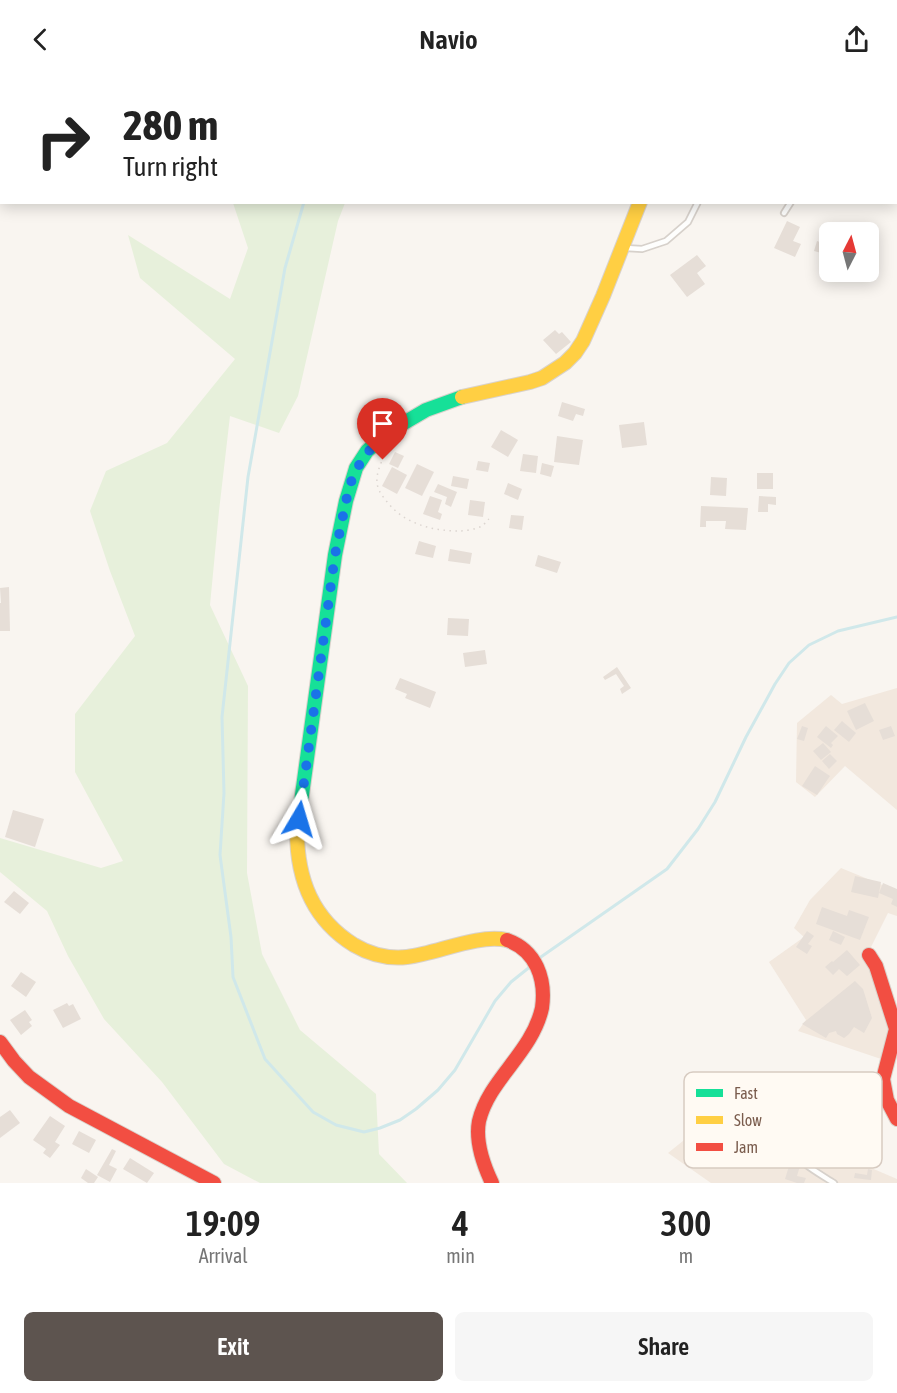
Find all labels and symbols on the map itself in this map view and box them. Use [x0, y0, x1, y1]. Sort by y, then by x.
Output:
north arrow [819, 222, 879, 282]
pin [357, 398, 408, 460]
position arrow [267, 787, 331, 851]
legend [684, 1072, 882, 1168]
text: Fast [734, 1084, 758, 1102]
text: Slow [734, 1111, 762, 1129]
text: Jam [734, 1138, 758, 1156]

